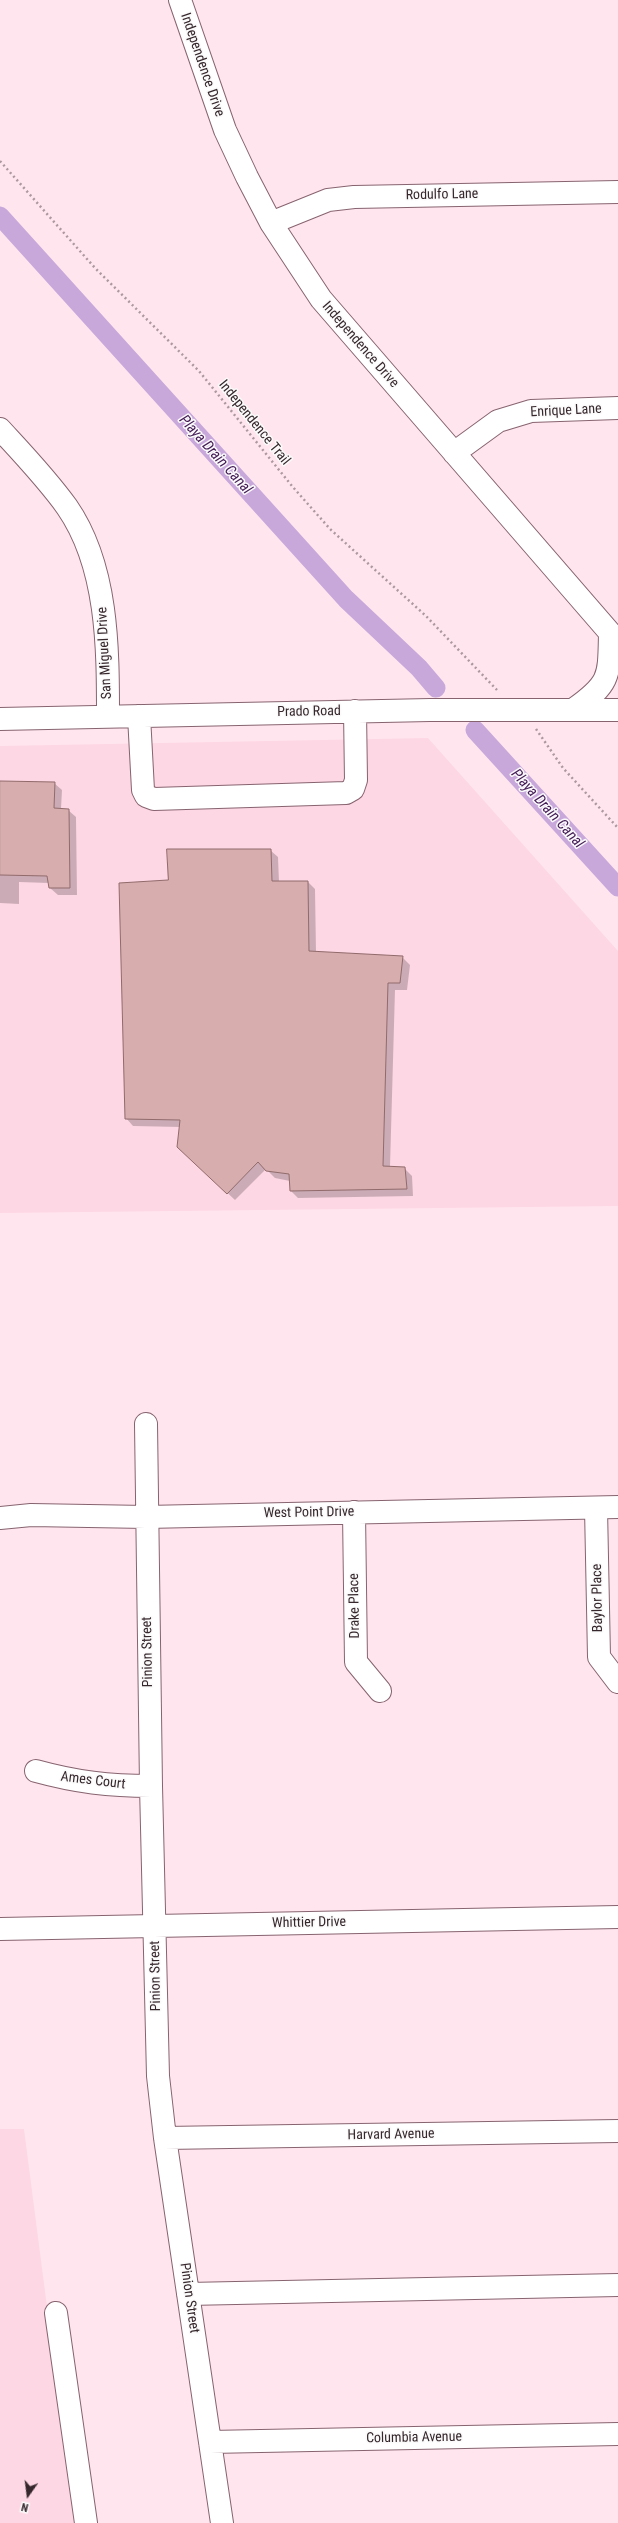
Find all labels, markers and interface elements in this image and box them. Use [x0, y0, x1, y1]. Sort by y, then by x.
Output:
street label: Independence Drive [176, 11, 228, 119]
street label: Rodulfo Lane [405, 186, 479, 204]
street label: Independence Drive [318, 299, 402, 391]
street label: Independence Trail [215, 377, 293, 469]
street label: Enrique Lane [530, 401, 602, 421]
water label: Playa Drain Canal [175, 412, 255, 498]
street label: San Miguel Drive [94, 606, 116, 700]
street label: Prado Road [277, 703, 341, 721]
water label: Playa Drain Canal [507, 766, 587, 852]
street label: West Point Drive [263, 1504, 355, 1522]
street label: Baylor Place [589, 1564, 607, 1632]
street label: Drake Place [346, 1573, 364, 1639]
street label: Pinion Street [139, 1616, 157, 1688]
street label: Ames Court [60, 1769, 126, 1793]
street label: Whittier Drive [272, 1914, 346, 1932]
street label: Pinion Street [147, 1940, 165, 2012]
street label: Harvard Avenue [347, 2126, 435, 2144]
street label: Pinion Street [176, 2262, 202, 2334]
street label: Columbia Avenue [366, 2429, 462, 2447]
north arrow [8, 2475, 48, 2515]
text: N [20, 2500, 30, 2514]

